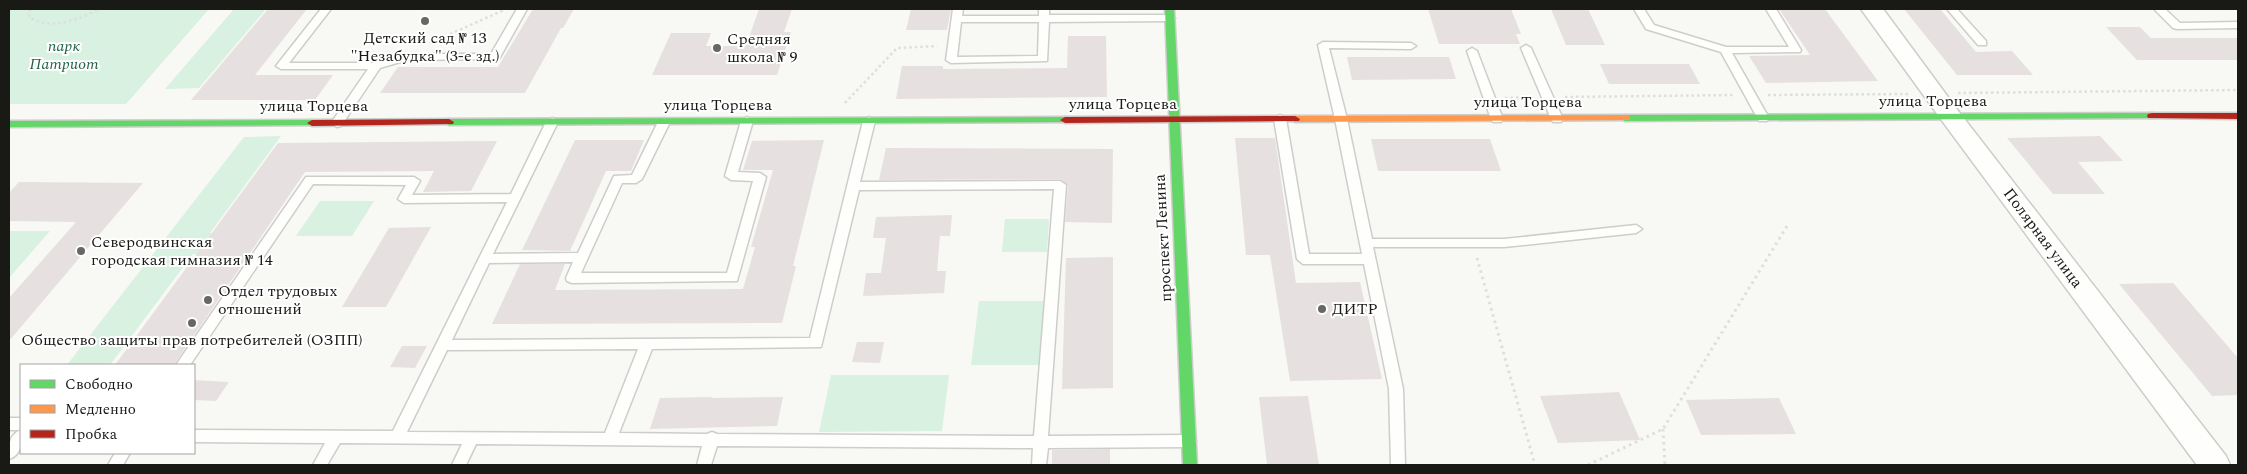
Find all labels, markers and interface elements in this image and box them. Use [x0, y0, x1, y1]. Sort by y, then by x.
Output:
marker: Детский сад № 13 "Незабудка" (3-е зд.) [419, 15, 431, 27]
place label: Детский сад № 13 "Незабудка" (3-е зд.) [350, 26, 500, 68]
place label: Средняя школа № 9 [727, 27, 798, 69]
park label: парк Патриот [29, 34, 99, 76]
marker: Средняя школа № 9 [711, 42, 723, 54]
street label: улица Торцева [1878, 89, 1987, 113]
street label: улица Торцева [1473, 90, 1582, 114]
street label: улица Торцева [1068, 92, 1177, 116]
street label: улица Торцева [663, 93, 772, 117]
street label: улица Торцева [259, 94, 368, 118]
street label: проспект Ленина [1148, 173, 1178, 303]
street label: Полярная улица [1997, 183, 2089, 293]
place label: Северодвинская городская гимназия № 14 [91, 230, 273, 272]
marker: Северодвинская городская гимназия № 14 [75, 245, 87, 257]
place label: Отдел трудовых отношений [218, 279, 337, 321]
marker: Отдел трудовых отношений [202, 294, 214, 306]
place label: ДИТР [1332, 297, 1378, 321]
marker: ДИТР [1316, 303, 1328, 315]
marker: Общество защиты прав потребителей (ОЗПП) [186, 317, 198, 329]
place label: Общество защиты прав потребителей (ОЗПП) [21, 328, 363, 352]
legend [20, 364, 195, 454]
text: Свободно [65, 373, 133, 396]
text: Медленно [65, 398, 136, 421]
text: Пробка [65, 423, 118, 446]

